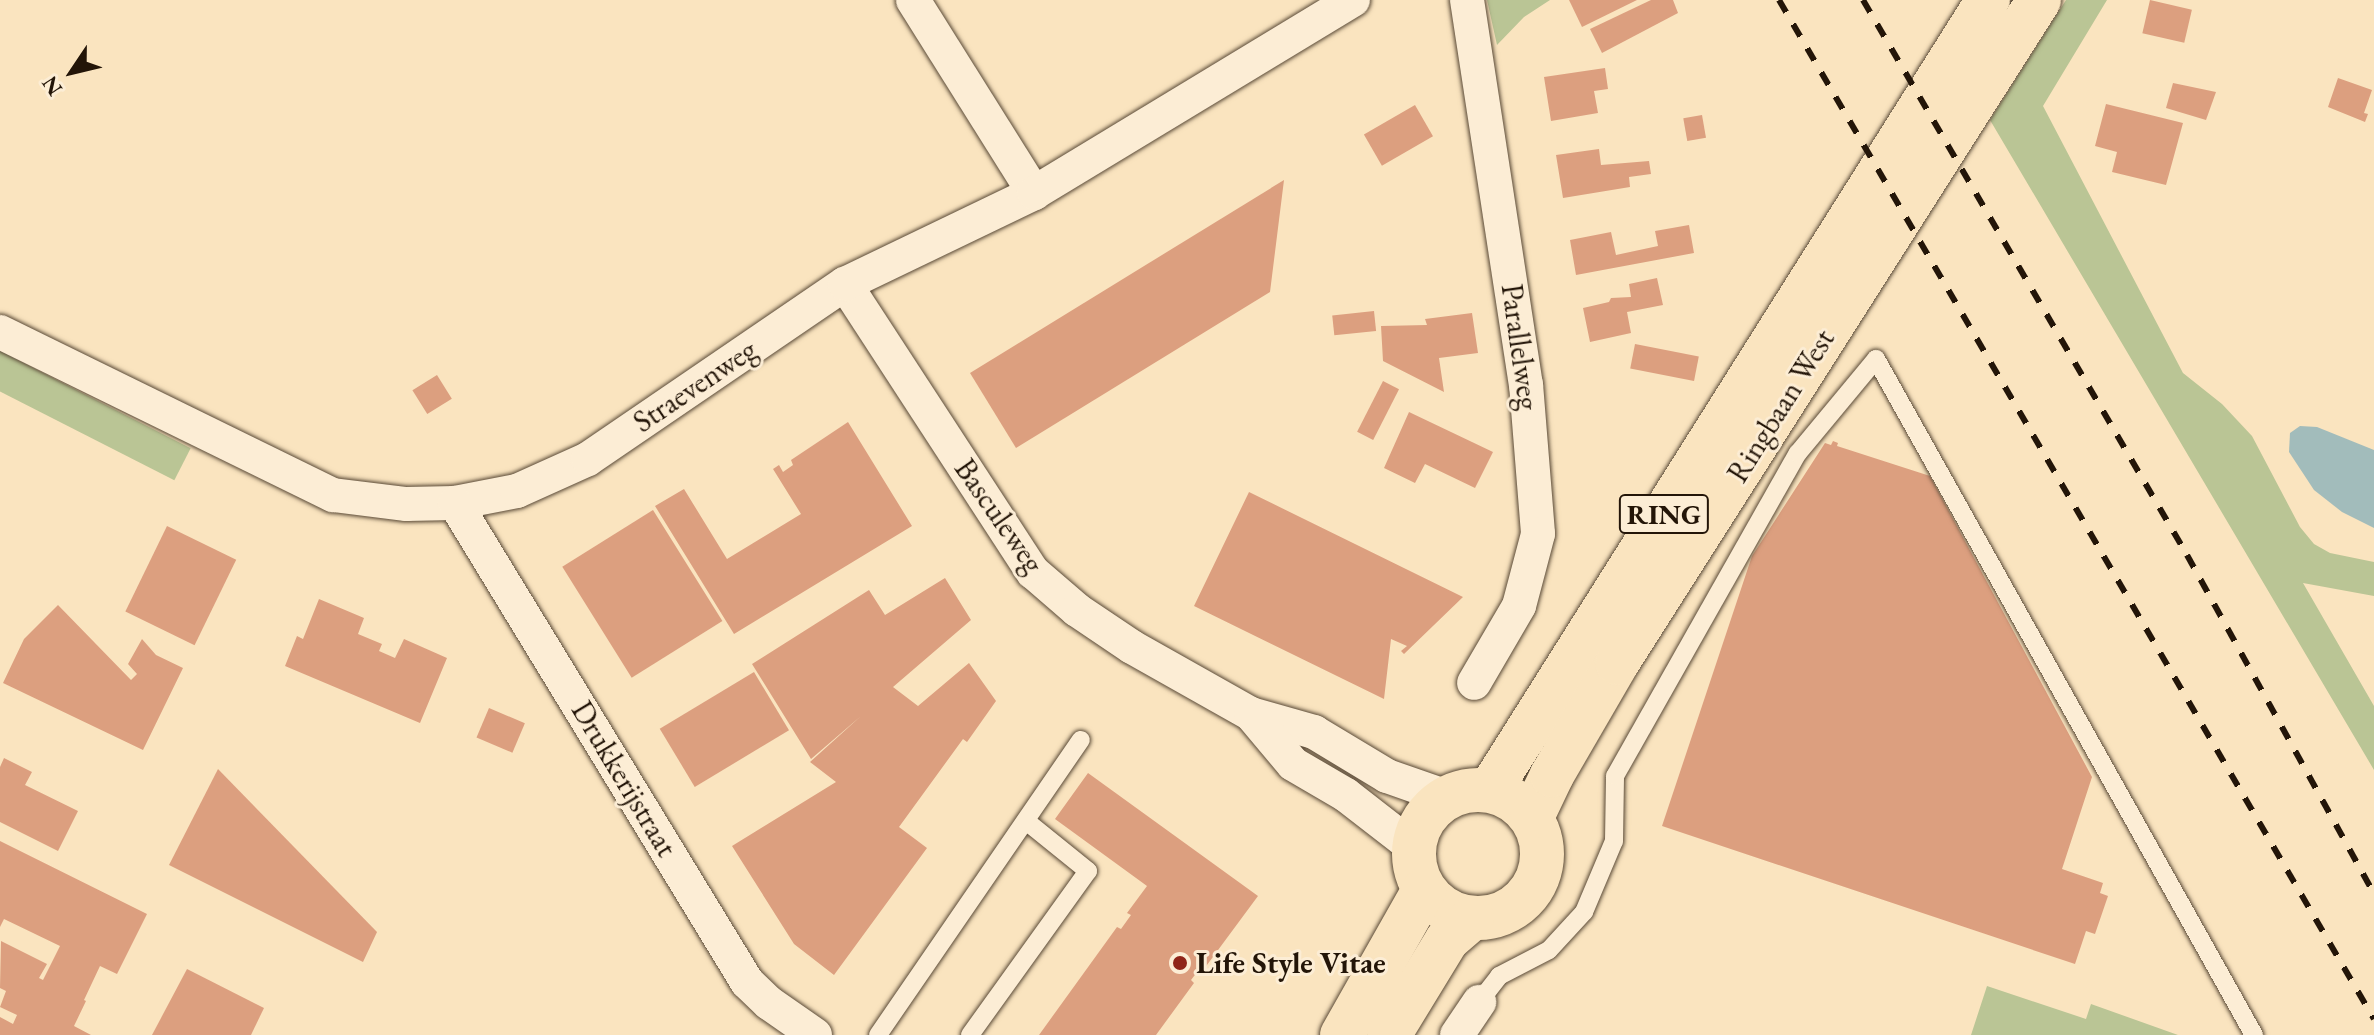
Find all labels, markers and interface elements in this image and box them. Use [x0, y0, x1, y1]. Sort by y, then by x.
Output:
north arrow [32, 32, 112, 112]
text: N [35, 70, 69, 102]
street label: Parallelweg [1493, 282, 1547, 412]
street label: Ringbaan West [1720, 323, 1842, 489]
street label: Straevenweg [627, 332, 763, 440]
street label: Basculeweg [947, 452, 1051, 580]
road number: RING [1618, 490, 1710, 538]
street label: Drukkerijstraat [564, 695, 684, 863]
place label: Life Style Vitae [1196, 945, 1386, 981]
marker: Life Style Vitae [1171, 954, 1189, 972]

